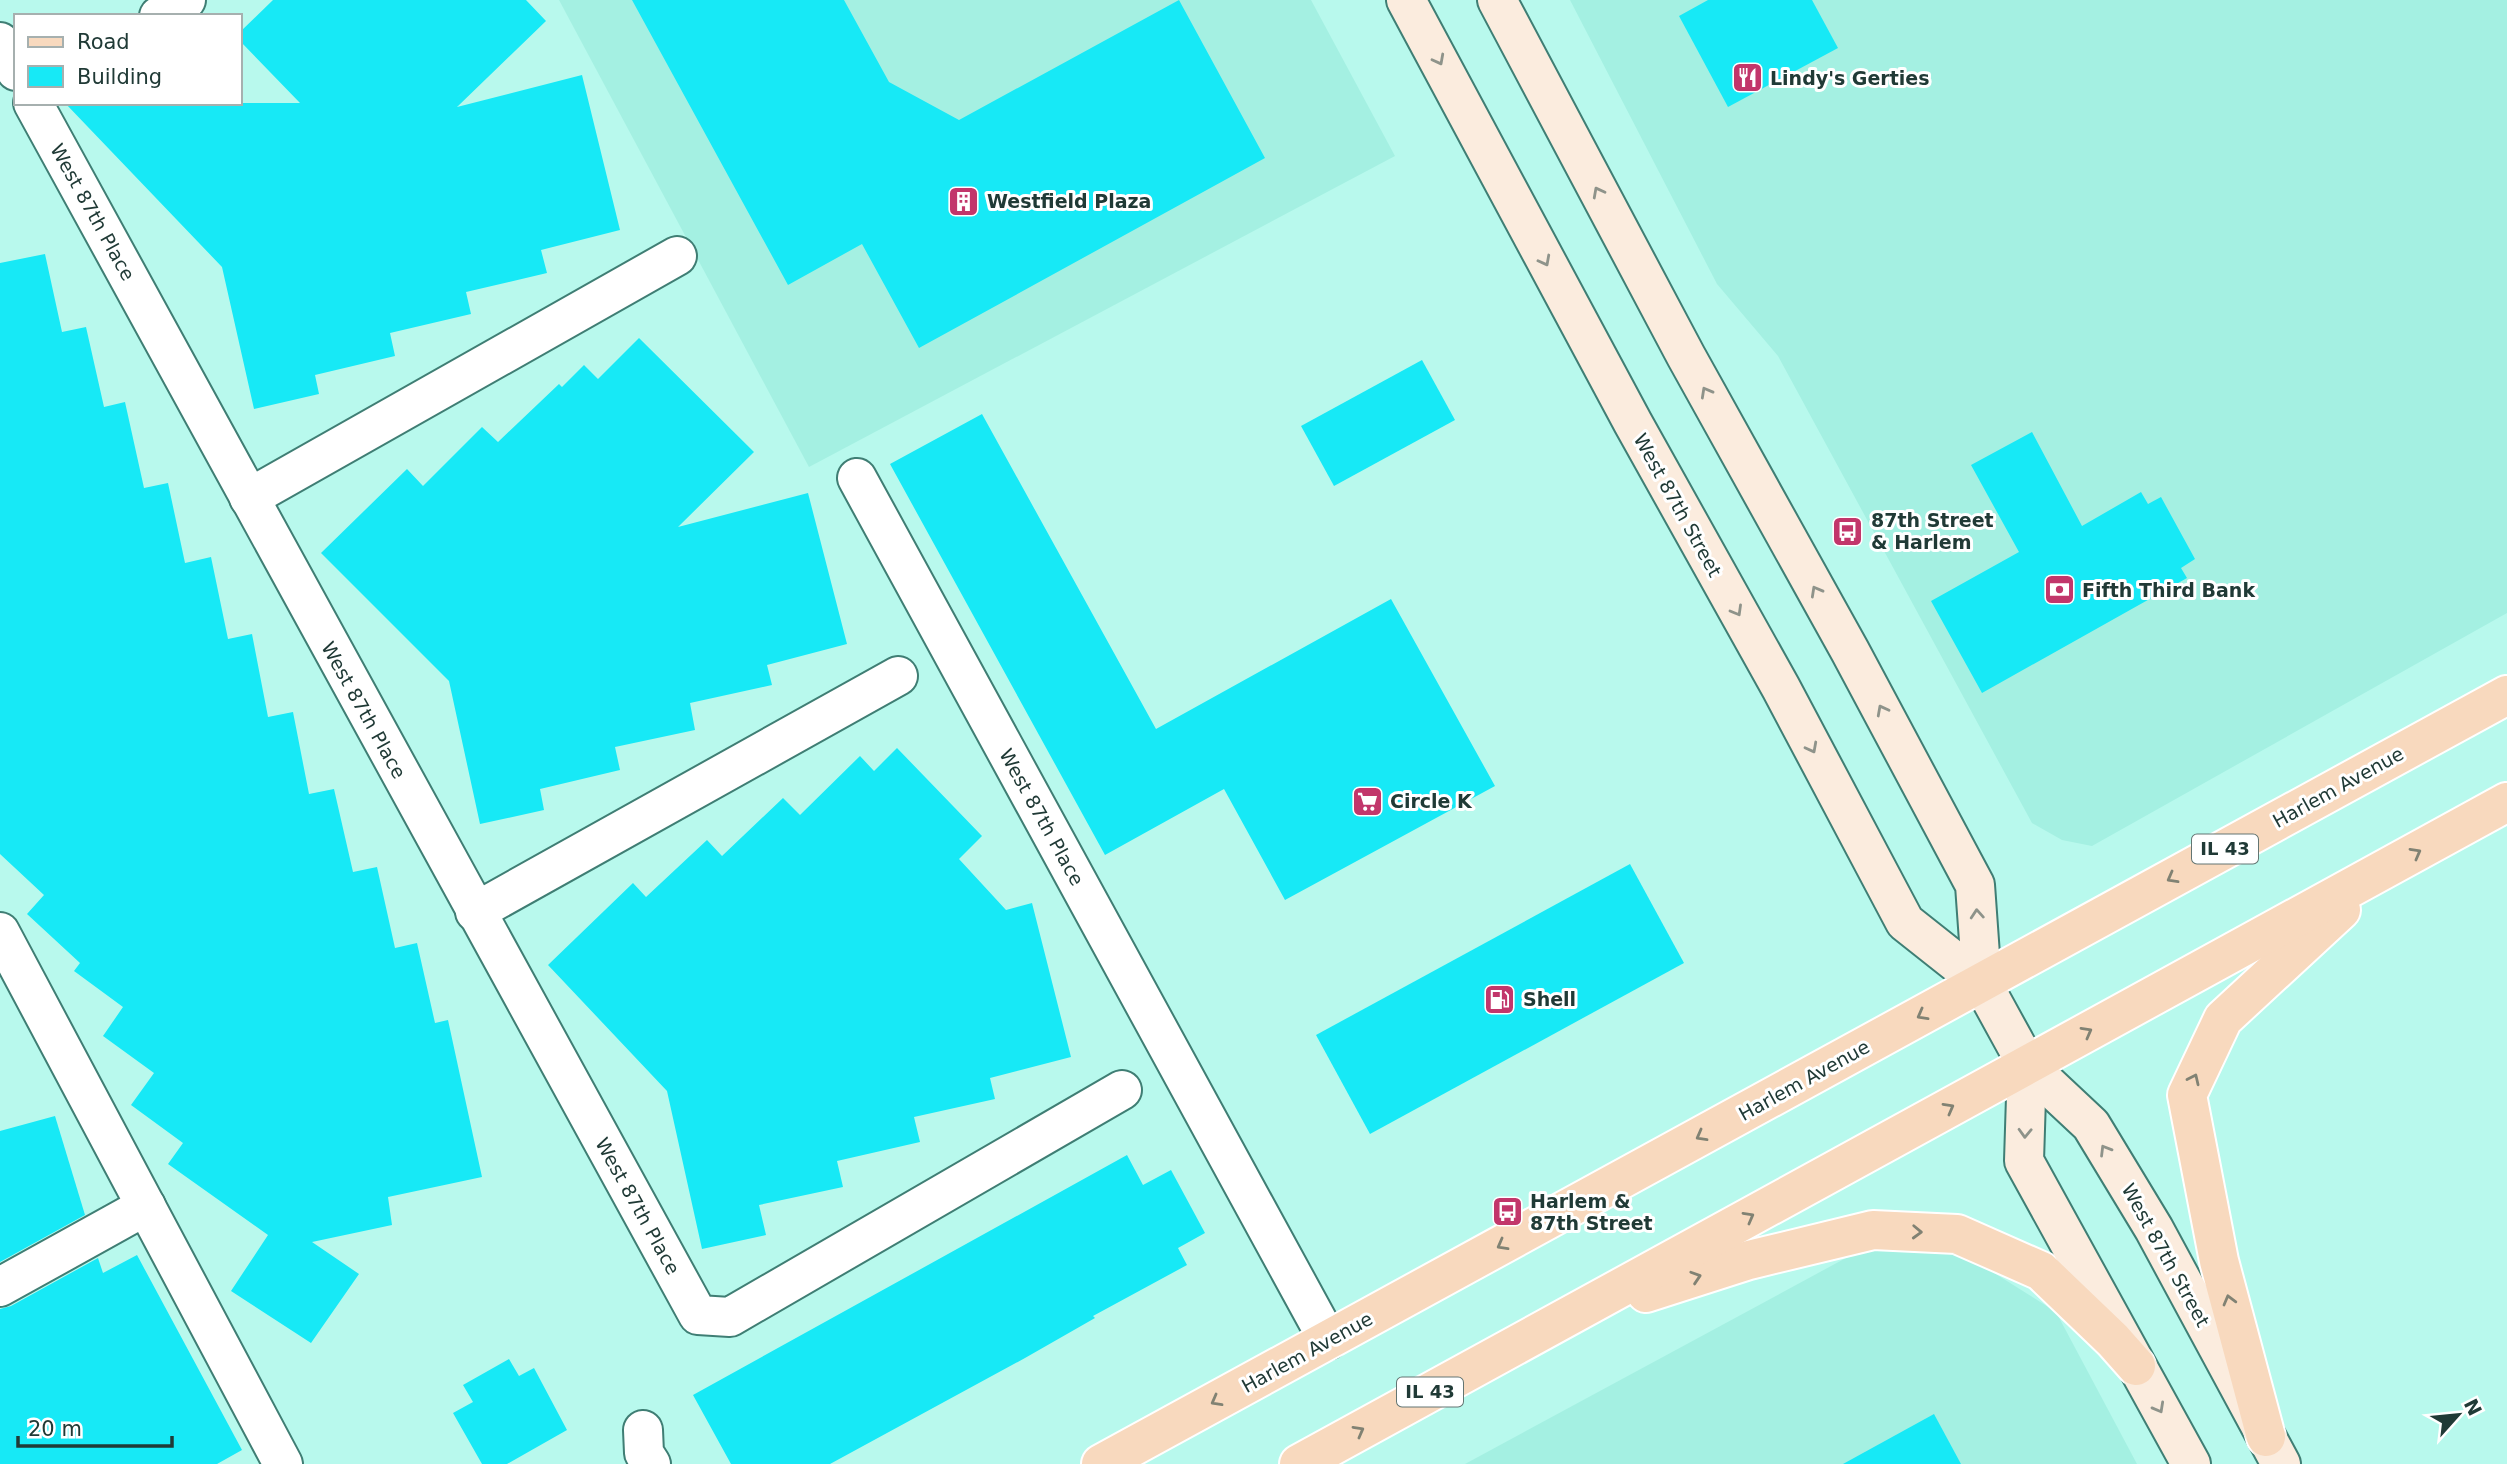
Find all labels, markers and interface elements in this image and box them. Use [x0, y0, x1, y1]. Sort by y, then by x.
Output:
legend [14, 14, 242, 105]
text: Road [77, 30, 130, 54]
one-way arrow [1431, 53, 1444, 65]
restaurant icon: Lindy's Gerties [1730, 61, 1764, 95]
text: Building [77, 65, 162, 89]
place label: Lindy's Gerties [1770, 67, 1930, 89]
street label: West 87th Place [46, 140, 140, 284]
building icon: Westfield Plaza [947, 184, 981, 218]
one-way arrow [1593, 187, 1607, 199]
place label: Westfield Plaza [987, 190, 1151, 212]
one-way arrow [1537, 254, 1550, 266]
one-way arrow [1701, 387, 1714, 399]
street label: West 87th Street [1630, 430, 1726, 580]
place label: 87th Street & Harlem [1871, 509, 1994, 553]
bus stop icon: 87th Street & Harlem [1831, 514, 1865, 548]
bank icon: Fifth Third Bank [2042, 573, 2076, 607]
place label: Fifth Third Bank [2082, 579, 2255, 601]
one-way arrow [1811, 586, 1824, 598]
one-way arrow [1728, 604, 1741, 617]
street label: West 87th Place [317, 638, 411, 782]
one-way arrow [1877, 705, 1890, 718]
one-way arrow [1804, 741, 1818, 754]
street label: Harlem Avenue [2269, 742, 2407, 832]
street label: West 87th Place [995, 745, 1089, 889]
supermarket icon: Circle K [1350, 784, 1384, 818]
place label: Circle K [1390, 790, 1473, 812]
road number: IL 43 [2192, 834, 2258, 864]
one-way arrow [2408, 848, 2421, 861]
one-way arrow [2167, 870, 2179, 884]
one-way arrow [1970, 909, 1985, 920]
fuel station icon: Shell [1483, 982, 1517, 1016]
place label: Shell [1523, 988, 1576, 1010]
one-way arrow [1917, 1007, 1930, 1020]
one-way arrow [2080, 1027, 2092, 1040]
street label: Harlem Avenue [1735, 1035, 1873, 1125]
one-way arrow [2186, 1074, 2200, 1086]
one-way arrow [1942, 1103, 1954, 1116]
one-way arrow [1696, 1128, 1708, 1141]
one-way arrow [2017, 1128, 2032, 1139]
street label: West 87th Place [591, 1134, 685, 1278]
one-way arrow [2101, 1144, 2114, 1157]
street label: West 87th Street [2118, 1180, 2214, 1330]
place label: Harlem & 87th Street [1530, 1190, 1653, 1234]
bus stop icon: Harlem & 87th Street [1490, 1195, 1524, 1229]
one-way arrow [1742, 1212, 1755, 1225]
one-way arrow [1912, 1225, 1923, 1240]
one-way arrow [1496, 1237, 1509, 1250]
one-way arrow [1689, 1271, 1701, 1286]
one-way arrow [2223, 1295, 2237, 1307]
street label: Harlem Avenue [1238, 1307, 1376, 1397]
road number: IL 43 [1397, 1378, 1463, 1406]
north arrow [2423, 1380, 2493, 1450]
one-way arrow [1211, 1393, 1223, 1406]
text: N [2460, 1395, 2487, 1419]
one-way arrow [2151, 1401, 2164, 1413]
scale bar [18, 1404, 172, 1448]
text: 20 m [28, 1417, 82, 1441]
one-way arrow [1352, 1426, 1364, 1439]

